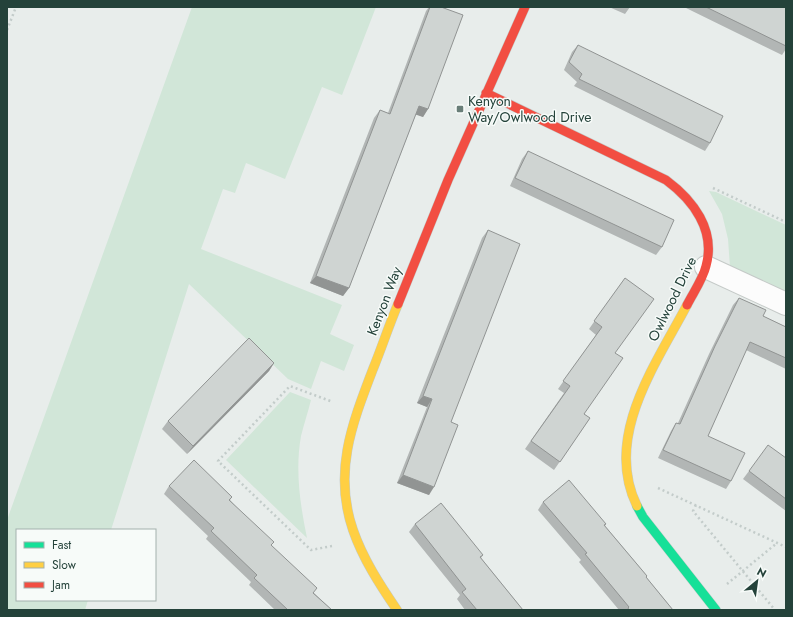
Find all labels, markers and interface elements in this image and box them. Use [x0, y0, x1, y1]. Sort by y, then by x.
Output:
place label: Kenyon Way/Owlwood Drive [468, 91, 591, 127]
marker: Kenyon Way/Owlwood Drive [455, 104, 465, 114]
street label: Owlwood Drive [643, 253, 701, 345]
street label: Kenyon Way [362, 263, 407, 338]
legend [16, 529, 156, 601]
text: Fast [52, 536, 71, 554]
text: Slow [52, 556, 77, 574]
north arrow [737, 561, 777, 601]
text: N [754, 563, 770, 581]
text: Jam [50, 576, 70, 594]

